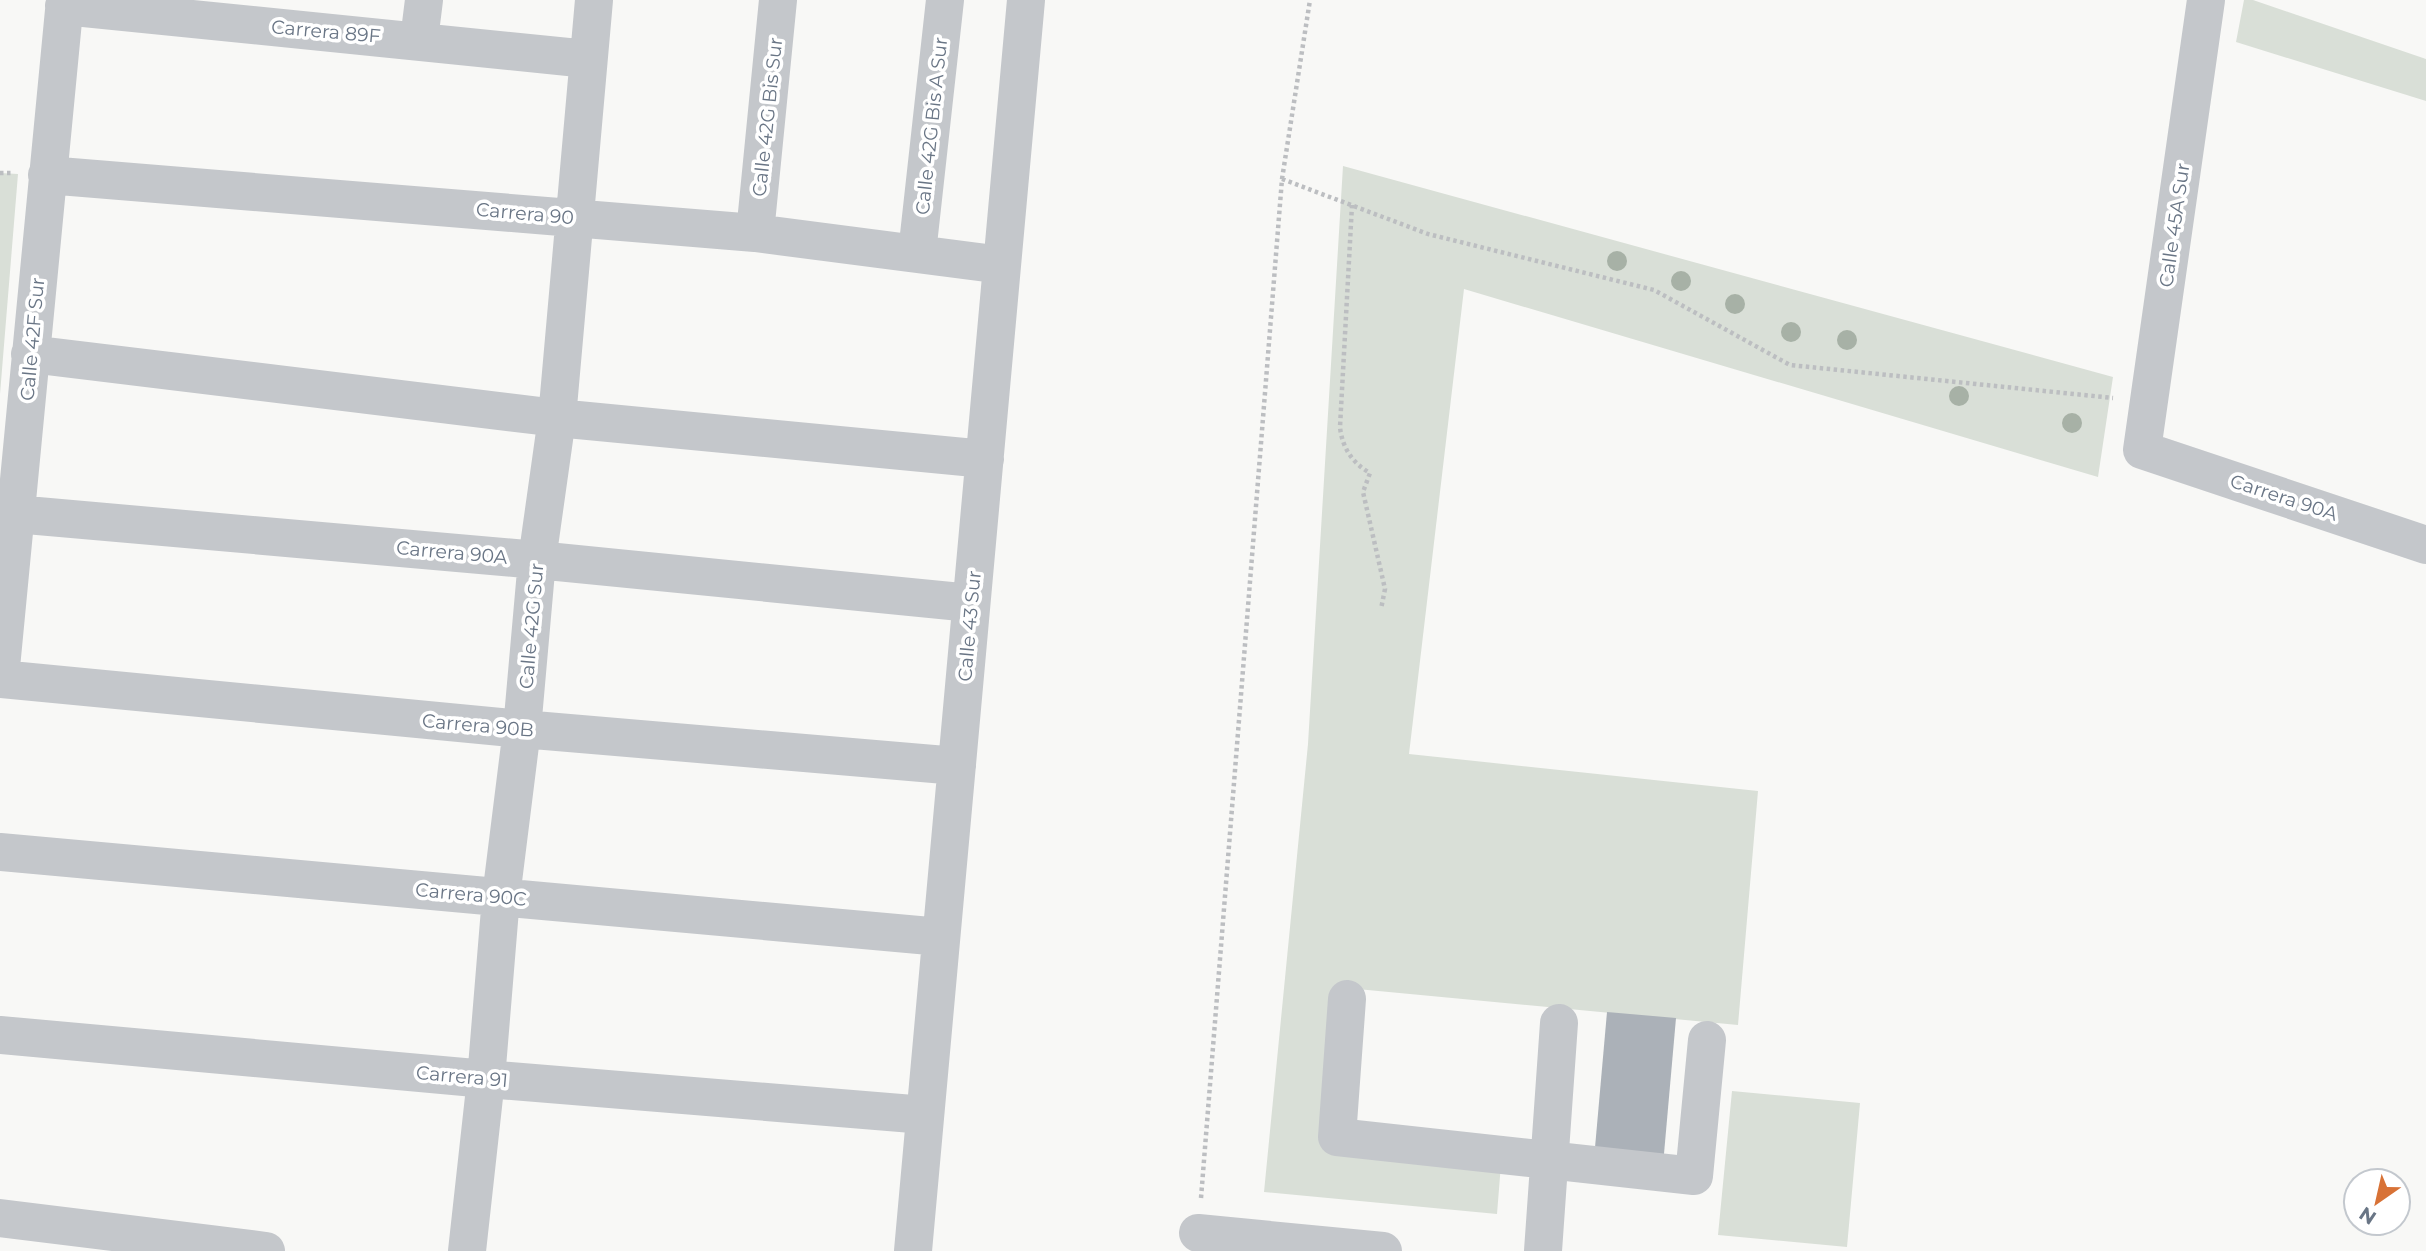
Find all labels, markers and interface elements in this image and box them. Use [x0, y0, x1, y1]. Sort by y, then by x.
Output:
street label: Carrera 89F [270, 15, 382, 48]
street label: Calle 42G Bis Sur [748, 36, 787, 198]
street label: Calle 42G Bis A Sur [911, 36, 952, 216]
street label: Calle 45A Sur [2154, 161, 2195, 289]
street label: Carrera 90 [475, 198, 575, 229]
street label: Calle 42F Sur [16, 276, 49, 402]
street label: Carrera 90A [2227, 469, 2341, 526]
street label: Carrera 90A [395, 536, 509, 569]
street label: Calle 42G Sur [515, 562, 548, 690]
street label: Calle 43 Sur [953, 570, 986, 682]
street label: Carrera 90B [421, 709, 535, 742]
street label: Carrera 90C [414, 878, 528, 911]
street label: Carrera 91 [415, 1061, 509, 1092]
north arrow [2342, 1167, 2412, 1237]
text: N [2355, 1202, 2381, 1230]

